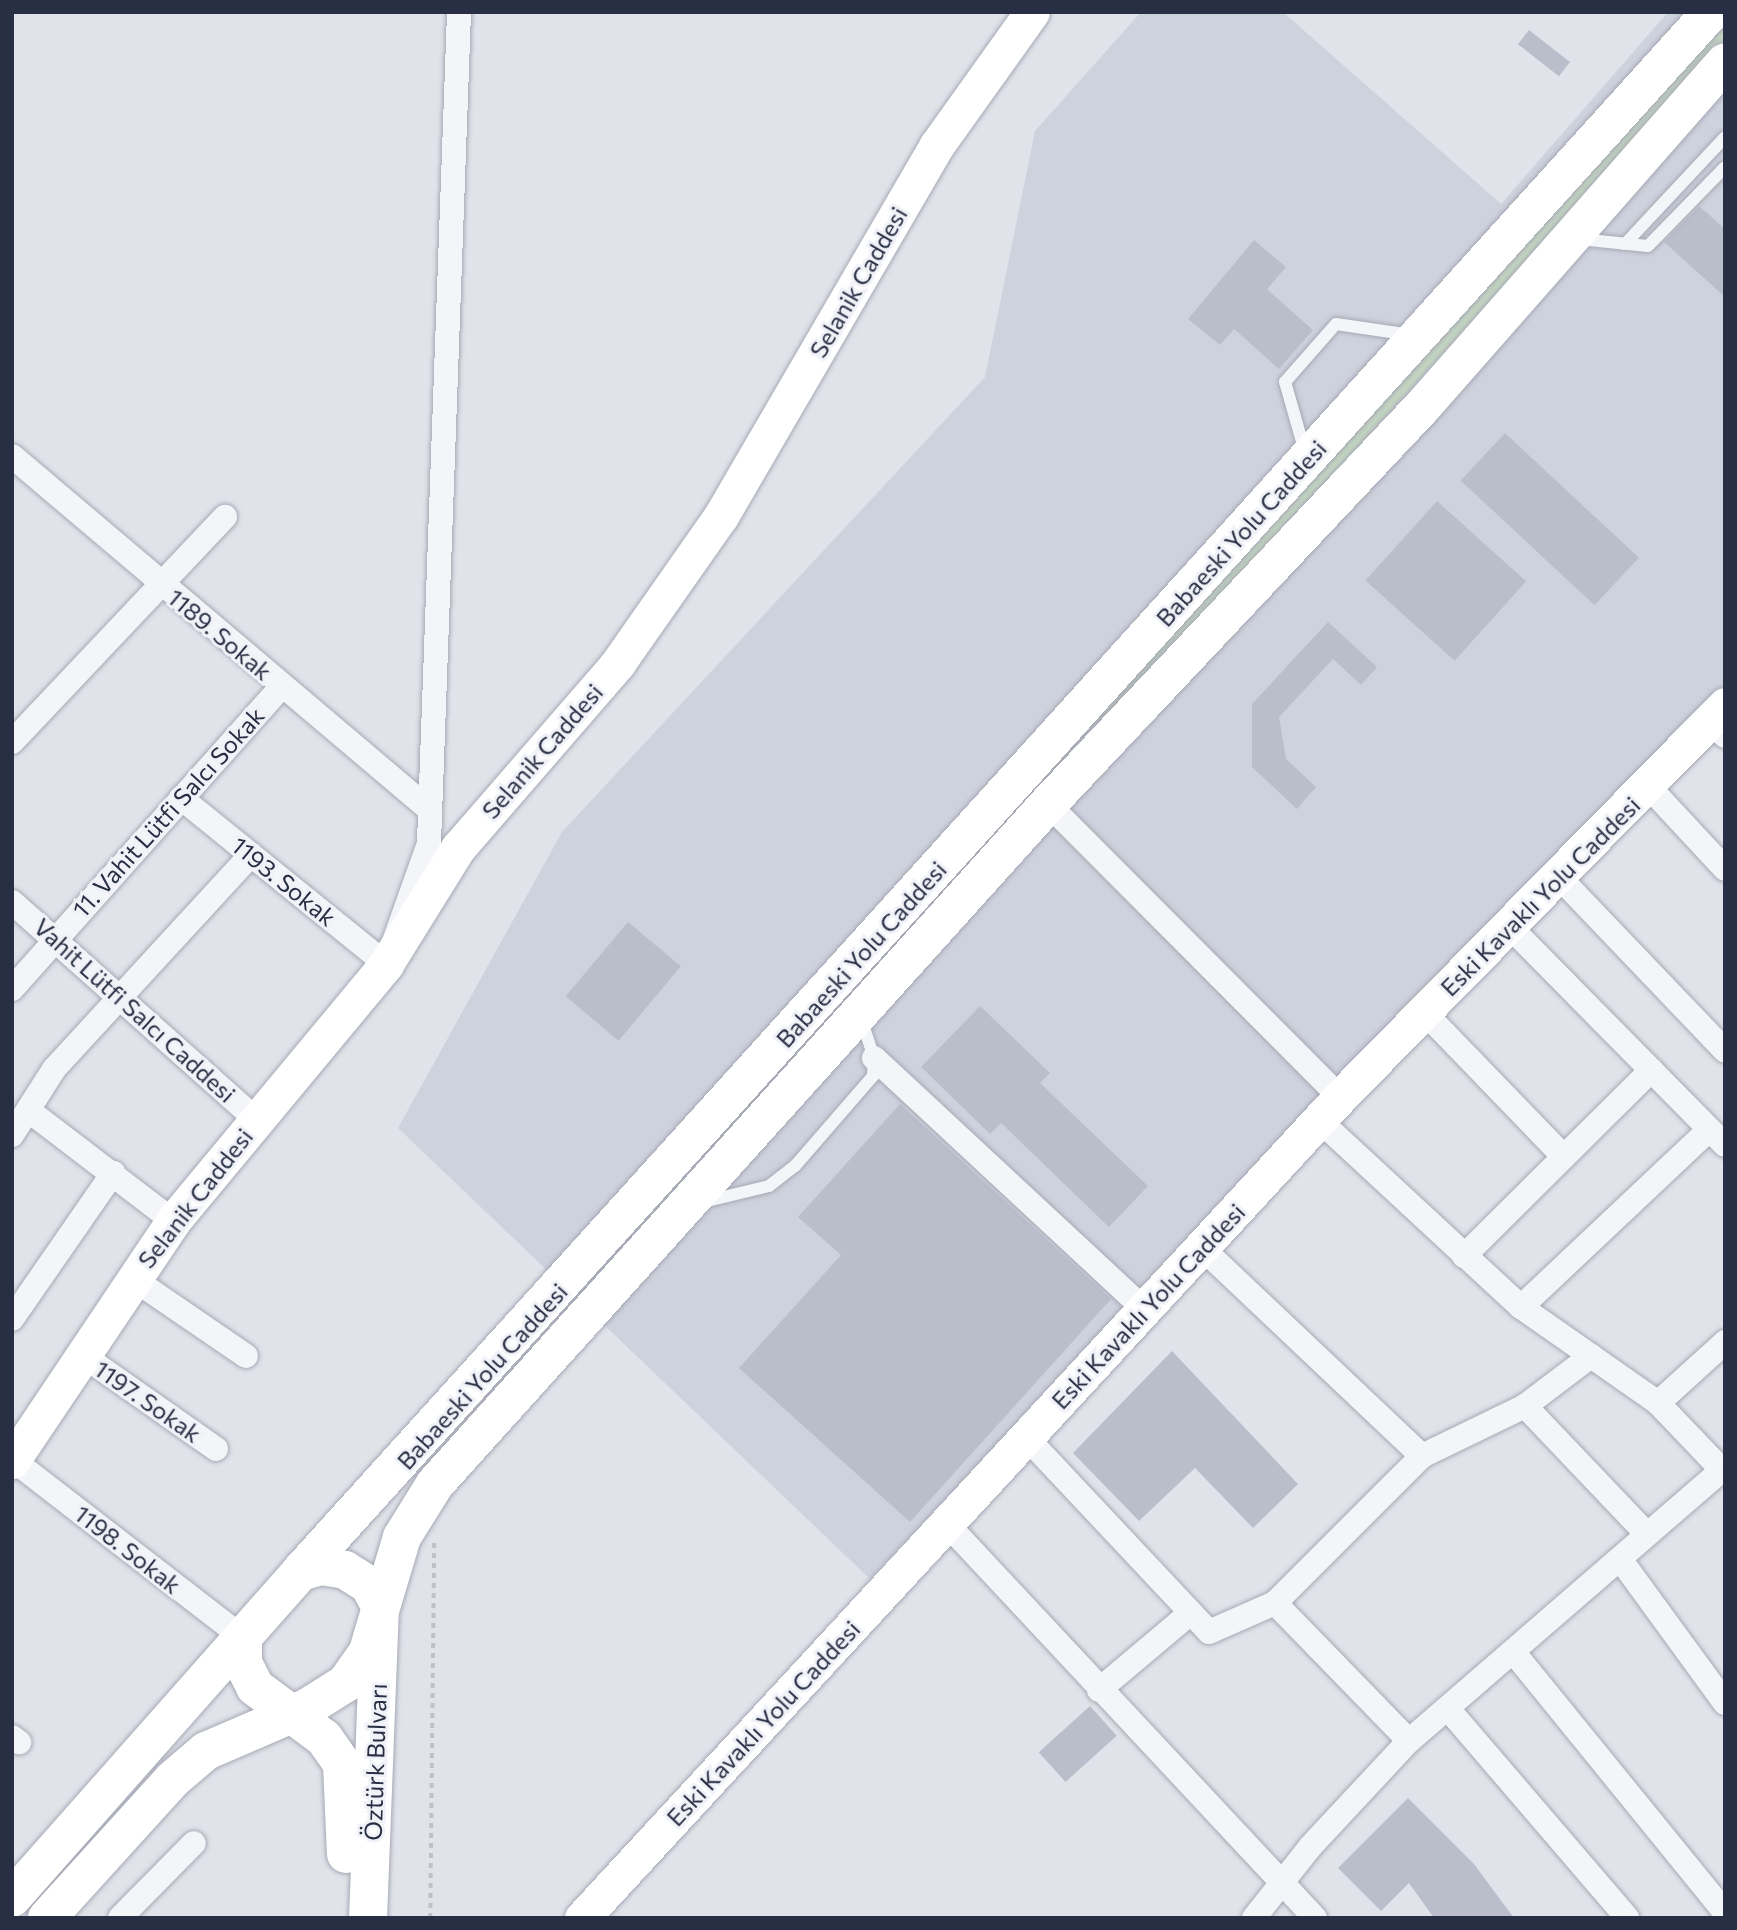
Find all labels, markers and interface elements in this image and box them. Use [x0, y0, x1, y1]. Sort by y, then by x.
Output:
street label: Selanik Caddesi [803, 201, 913, 363]
street label: Babaeski Yolu Caddesi [1150, 434, 1332, 632]
street label: 1189. Sokak [162, 582, 278, 686]
street label: Selanik Caddesi [476, 678, 608, 824]
street label: 11. Vahit Lütfi Salcı Sokak [66, 701, 270, 923]
street label: Eski Kavaklı Yolu Caddesi [1434, 790, 1646, 1002]
street label: 1193. Sokak [226, 830, 342, 932]
street label: Babaeski Yolu Caddesi [770, 855, 952, 1053]
street label: Vahit Lütfi Salcı Caddesi [28, 912, 242, 1108]
street label: Selanik Caddesi [132, 1122, 258, 1274]
street label: Eski Kavaklı Yolu Caddesi [1045, 1197, 1251, 1415]
street label: Babaeski Yolu Caddesi [391, 1277, 573, 1475]
street label: 1197. Sokak [89, 1354, 207, 1448]
street label: 1198. Sokak [69, 1499, 187, 1599]
street label: Eski Kavaklı Yolu Caddesi [660, 1614, 866, 1832]
street label: Öztürk Bulvarı [358, 1683, 392, 1841]

